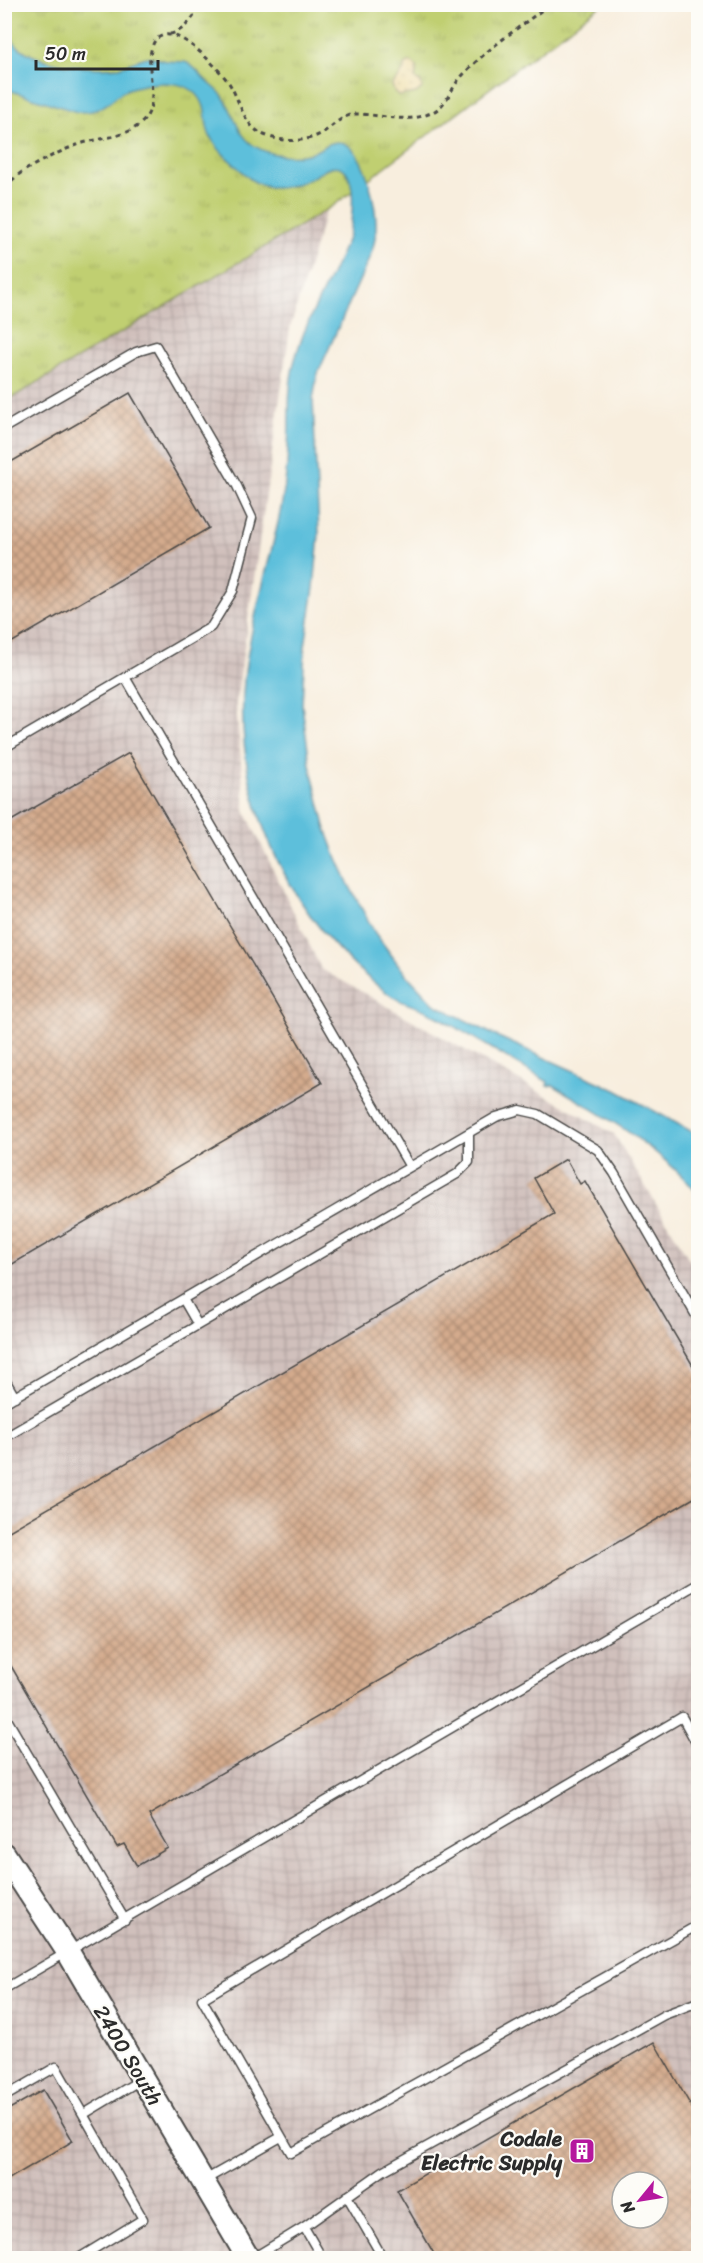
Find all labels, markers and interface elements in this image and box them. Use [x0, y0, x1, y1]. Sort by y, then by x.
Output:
scale bar [36, 33, 158, 71]
text: 50 m [45, 38, 86, 70]
street label: 2400 South [83, 1997, 173, 2113]
place label: Codale Electric Supply [421, 2120, 563, 2182]
building icon: Codale Electric Supply [567, 2136, 597, 2166]
north arrow [610, 2170, 670, 2230]
text: N [612, 2194, 643, 2220]

